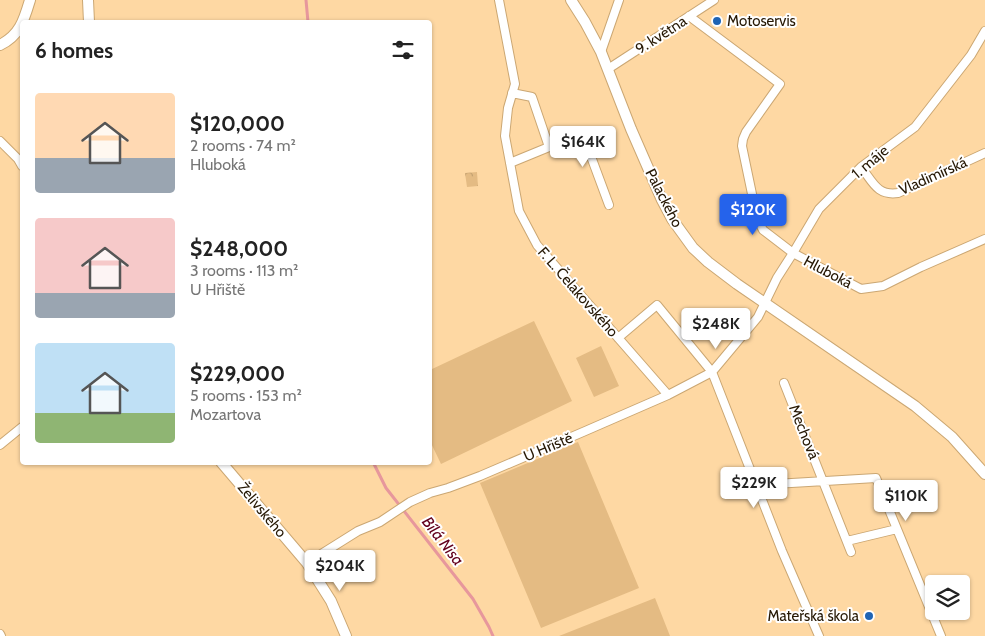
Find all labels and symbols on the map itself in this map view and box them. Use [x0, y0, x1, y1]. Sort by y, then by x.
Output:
street label: 9. května [632, 11, 691, 58]
place label: Motoservis [727, 12, 796, 30]
marker: Motoservis [711, 15, 723, 27]
pin: $164K [548, 126, 618, 168]
street label: 1. máje [848, 141, 892, 183]
street label: Vladimírská [896, 153, 971, 199]
street label: Palackého [642, 166, 686, 230]
pin: $120K [718, 194, 788, 236]
street label: F. L. Čelakovského [534, 243, 623, 341]
street label: Hluboká [801, 252, 856, 293]
pin: $248K [681, 308, 751, 350]
street label: Mechová [785, 402, 823, 463]
street label: U Hřiště [521, 428, 576, 465]
pin: $229K [719, 466, 789, 509]
street label: Želivského [234, 478, 291, 541]
pin: $110K [871, 480, 941, 522]
water label: Bílá Nisa [418, 513, 468, 569]
pin: $204K [305, 550, 375, 592]
place label: Mateřská škola [767, 607, 860, 625]
marker: Mateřská škola [863, 610, 875, 622]

